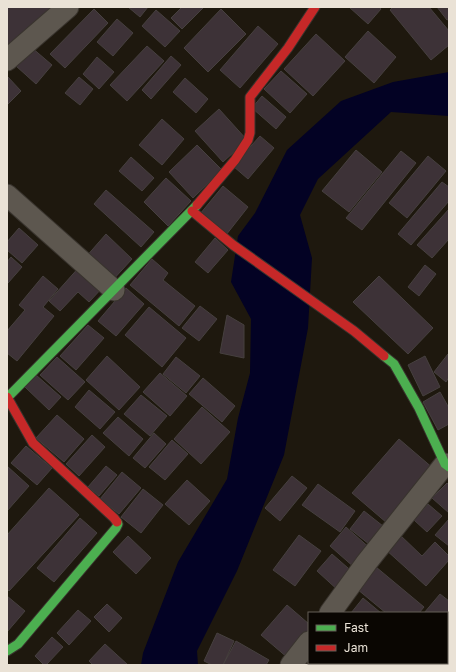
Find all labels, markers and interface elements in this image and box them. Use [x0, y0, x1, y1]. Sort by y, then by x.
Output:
legend [308, 612, 448, 664]
text: Fast [344, 620, 369, 635]
text: Jam [344, 640, 368, 655]

